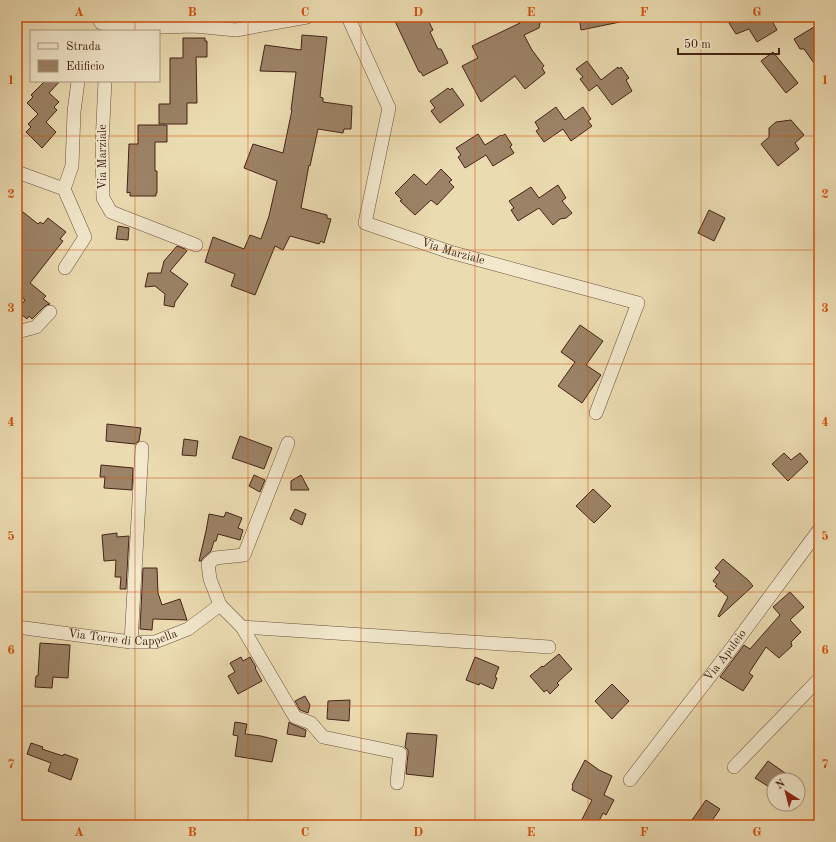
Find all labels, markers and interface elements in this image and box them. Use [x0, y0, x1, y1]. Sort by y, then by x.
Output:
text: A [74, 6, 84, 19]
text: B [187, 6, 197, 19]
text: C [301, 6, 309, 19]
text: D [413, 6, 423, 19]
text: E [527, 6, 536, 19]
text: F [640, 6, 649, 19]
text: G [752, 6, 762, 19]
legend [30, 30, 160, 82]
scale bar [678, 30, 779, 56]
text: 50 m [684, 38, 711, 51]
text: Strada [66, 41, 101, 53]
text: Edificio [66, 61, 105, 73]
text: 1 [7, 74, 15, 87]
text: 1 [821, 74, 829, 87]
street label: Via Marziale [97, 124, 109, 190]
text: 2 [7, 188, 15, 201]
text: 2 [821, 188, 829, 201]
street label: Via Marziale [420, 237, 486, 267]
text: 3 [7, 302, 15, 315]
text: 3 [821, 302, 829, 315]
text: 4 [7, 416, 15, 429]
text: 4 [821, 416, 829, 429]
text: 5 [7, 530, 15, 543]
text: 5 [821, 530, 829, 543]
street label: Via Torre di Cappella [67, 628, 179, 648]
street label: Via Apuleio [702, 628, 749, 684]
text: 6 [7, 644, 15, 657]
text: 6 [821, 644, 829, 657]
text: 7 [7, 758, 15, 771]
text: 7 [821, 758, 829, 771]
north arrow [766, 772, 806, 812]
text: N [774, 778, 788, 792]
text: A [74, 826, 84, 839]
text: B [187, 826, 197, 839]
text: C [301, 826, 309, 839]
text: D [413, 826, 423, 839]
text: E [527, 826, 536, 839]
text: F [640, 826, 649, 839]
text: G [752, 826, 762, 839]

